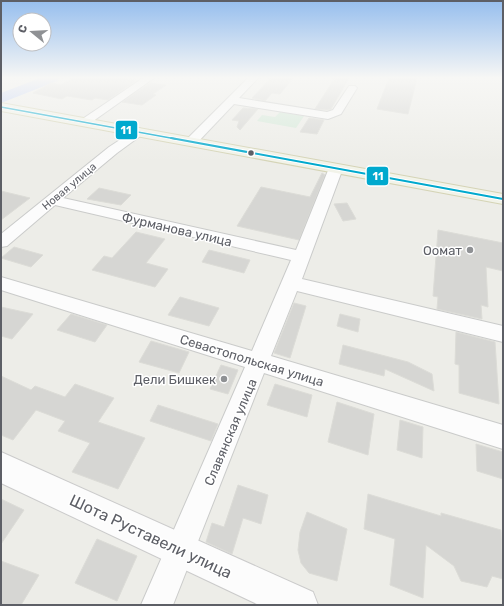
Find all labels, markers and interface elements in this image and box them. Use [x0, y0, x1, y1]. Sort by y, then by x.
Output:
north arrow [12, 12, 52, 52]
text: С [16, 23, 30, 35]
line badge: 11 [115, 120, 138, 140]
text: 11 [121, 124, 131, 137]
unlabelled marker [246, 148, 256, 158]
street label: Новая улица [40, 160, 99, 213]
line badge: 11 [366, 166, 389, 186]
text: 11 [373, 170, 383, 183]
street label: Фурманова улица [120, 210, 233, 249]
place label: Оомат [423, 243, 462, 258]
marker: Оомат [465, 245, 475, 255]
street label: Севастопольская улица [178, 331, 326, 390]
place label: Дели Бишкек [134, 372, 216, 387]
marker: Дели Бишкек [219, 374, 229, 384]
street label: Славянская улица [201, 376, 260, 488]
street label: Шота Руставели улица [67, 490, 235, 582]

